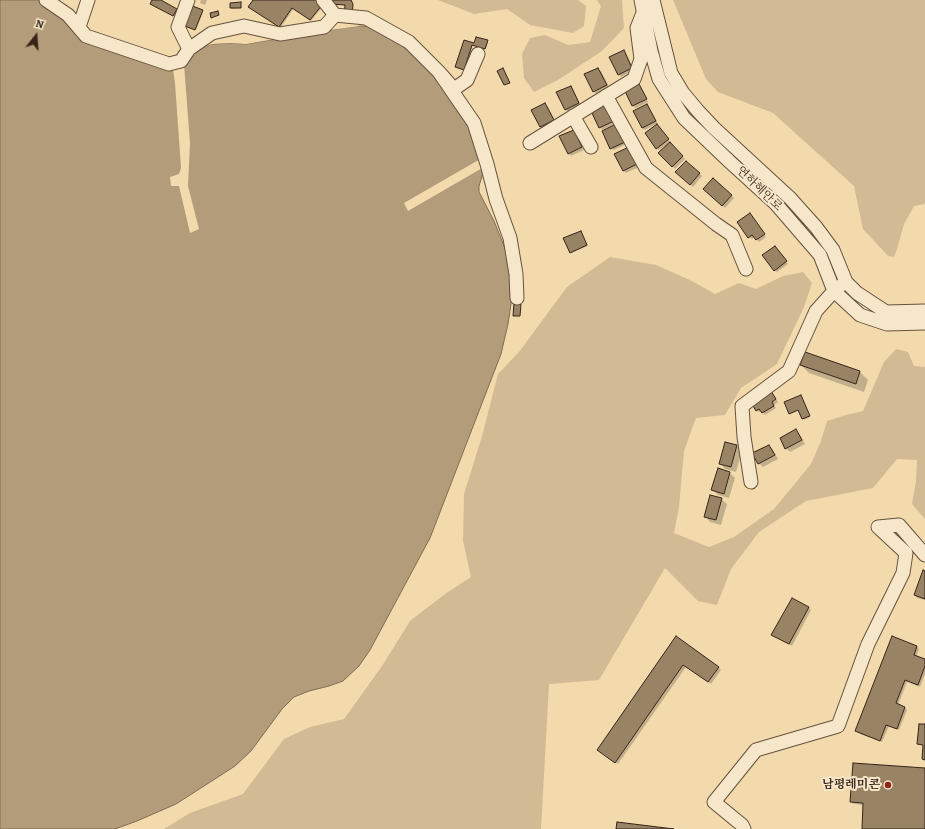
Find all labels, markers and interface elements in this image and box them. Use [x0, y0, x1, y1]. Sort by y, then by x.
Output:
north arrow [16, 16, 56, 56]
text: N [34, 16, 46, 32]
street label: 연하해안로 [733, 164, 785, 214]
place label: 남평레미콘 [822, 778, 880, 792]
marker: 남평레미콘 [883, 780, 893, 790]

